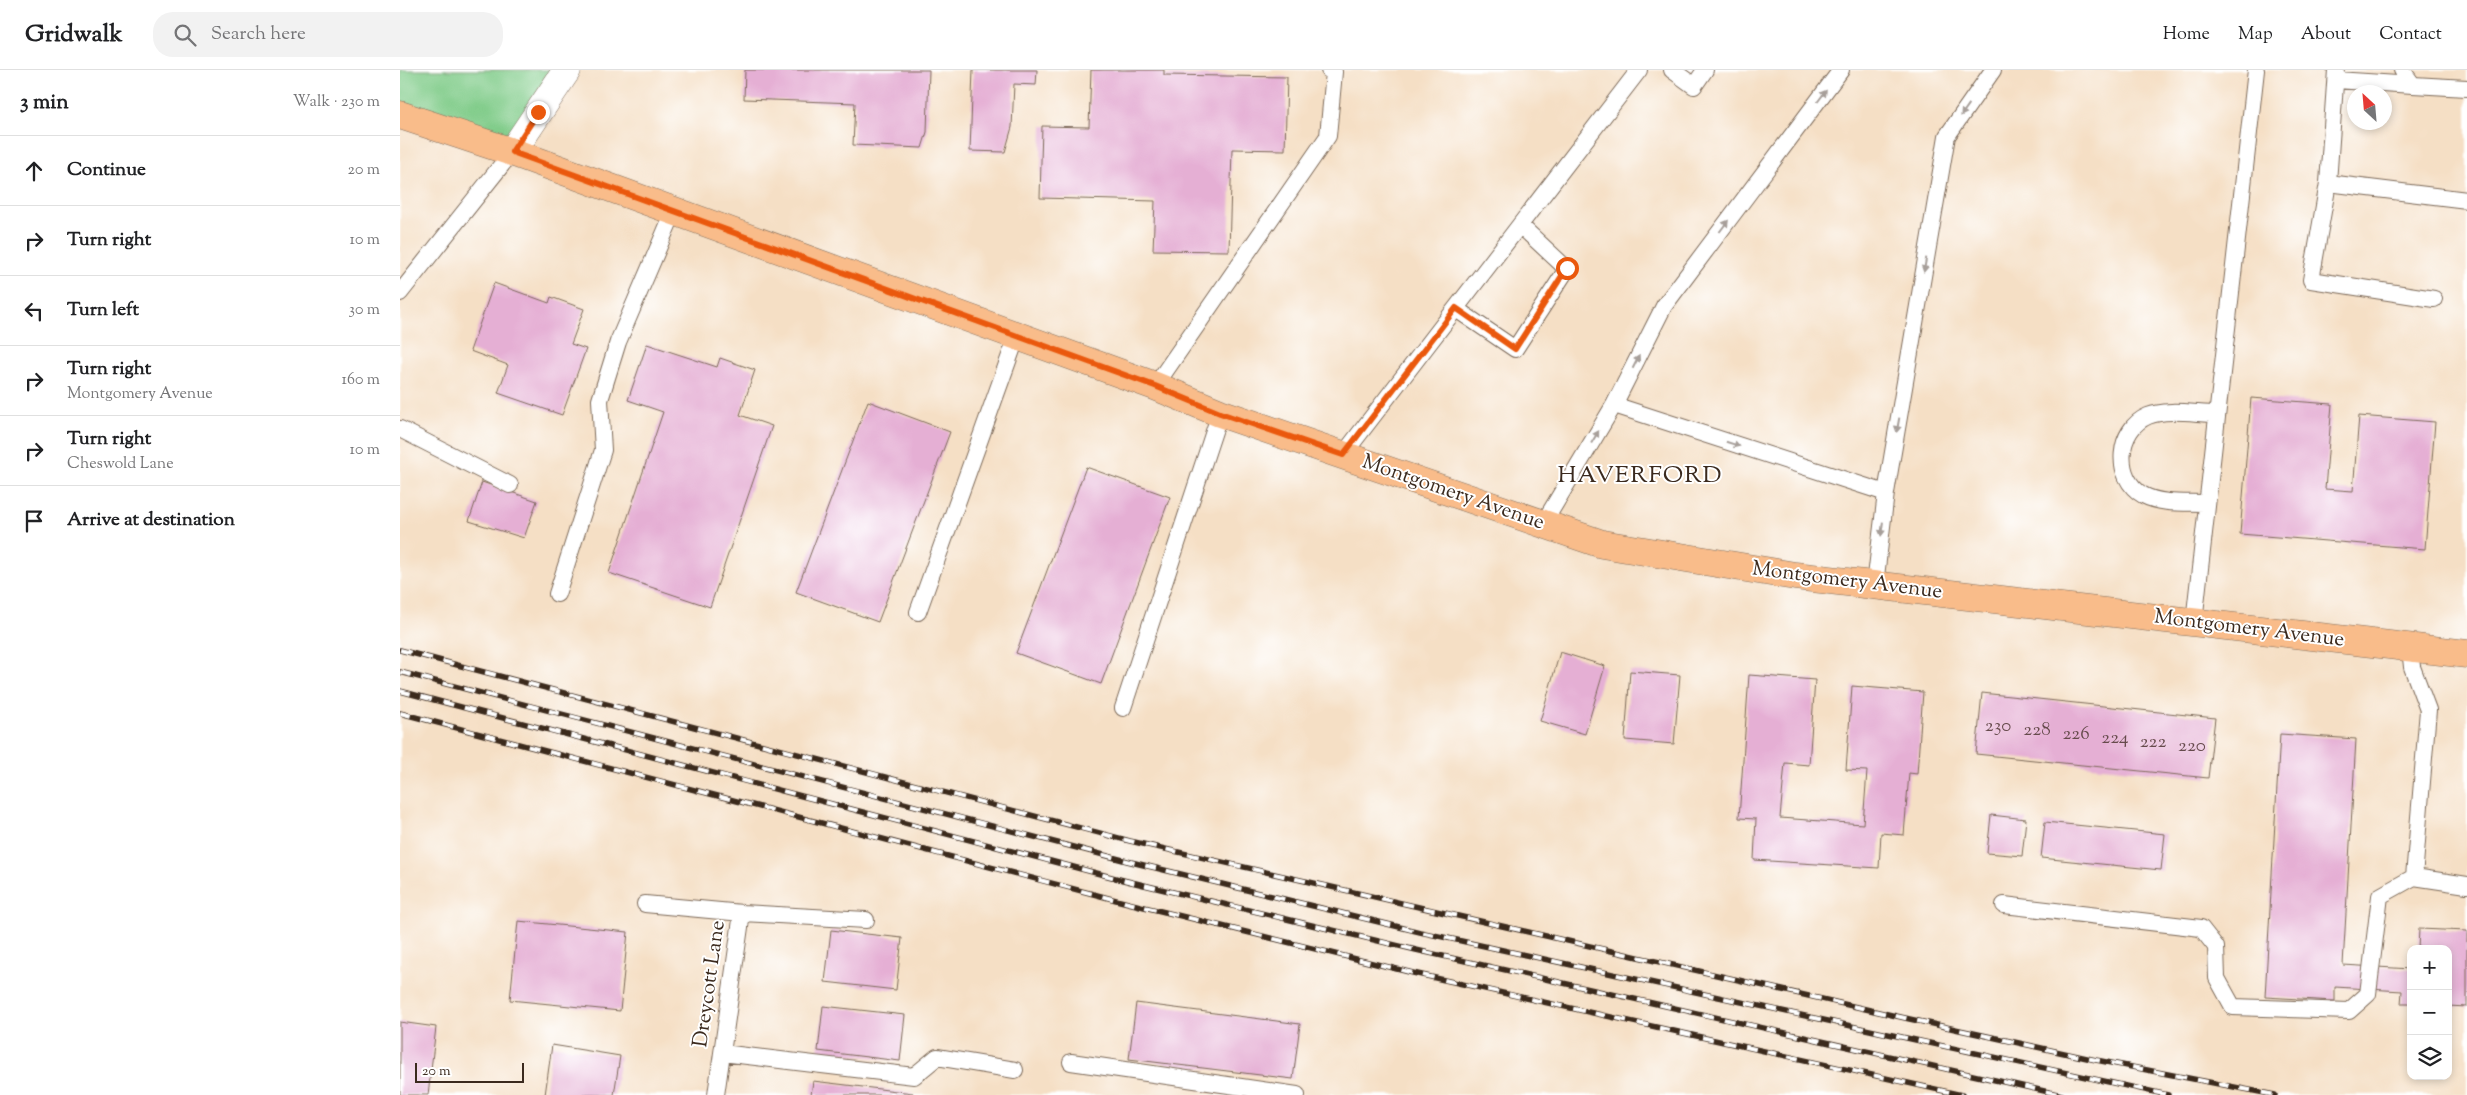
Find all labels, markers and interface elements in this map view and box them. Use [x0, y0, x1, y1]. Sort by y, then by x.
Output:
search box [153, 12, 503, 57]
text: Gridwalk [25, 18, 123, 52]
icon: search [171, 21, 199, 49]
text: Search here [211, 21, 306, 48]
text: Home [2163, 22, 2210, 48]
text: Map [2238, 22, 2273, 48]
text: About [2301, 22, 2351, 48]
text: Contact [2379, 22, 2442, 48]
north arrow [2347, 85, 2392, 130]
text: 3 min [20, 88, 69, 118]
one-way arrow [1817, 89, 1827, 103]
text: Walk · 230 m [293, 91, 380, 114]
route end [527, 101, 550, 124]
one-way arrow [1960, 103, 1970, 117]
icon: ahead [20, 157, 48, 185]
text: Continue [67, 157, 146, 184]
text: 20 m [347, 159, 380, 182]
one-way arrow [1719, 220, 1730, 233]
icon: right [20, 227, 48, 255]
text: Turn right [67, 227, 151, 254]
text: 10 m [350, 229, 380, 252]
route start [1556, 257, 1579, 280]
one-way arrow [1921, 257, 1929, 273]
icon: left [20, 297, 48, 325]
text: Turn left [67, 297, 139, 324]
text: 30 m [349, 299, 380, 322]
one-way arrow [1632, 354, 1640, 369]
text: Turn right [67, 356, 151, 383]
icon: right [20, 367, 48, 395]
text: 160 m [342, 369, 380, 392]
text: Montgomery Avenue [67, 383, 213, 406]
one-way arrow [1894, 418, 1902, 434]
text: Turn right [67, 426, 151, 453]
one-way arrow [1590, 431, 1599, 444]
icon: right [20, 437, 48, 465]
text: 10 m [350, 439, 380, 462]
one-way arrow [1726, 440, 1741, 448]
street label: Montgomery Avenue [1358, 448, 1548, 538]
text: Cheswold Lane [67, 453, 174, 476]
district label: HAVERFORD [1557, 459, 1723, 493]
icon: arrive [20, 507, 48, 535]
text: Arrive at destination [67, 507, 235, 534]
one-way arrow [1878, 521, 1886, 537]
street label: Montgomery Avenue [1750, 554, 1944, 608]
street label: Montgomery Avenue [2152, 602, 2346, 656]
house number: 230 [1985, 713, 2011, 740]
house number: 228 [2023, 717, 2051, 744]
house number: 226 [2062, 721, 2090, 748]
house number: 224 [2101, 725, 2129, 752]
house number: 222 [2140, 729, 2166, 756]
house number: 220 [2178, 733, 2206, 760]
street label: Dreycott Lane [686, 918, 734, 1050]
map controls [2407, 945, 2452, 1080]
button: + [2407, 945, 2452, 990]
button: − [2407, 990, 2452, 1035]
button: layers [2407, 1035, 2452, 1080]
scale bar [415, 1060, 524, 1083]
text: 20 m [422, 1062, 451, 1082]

